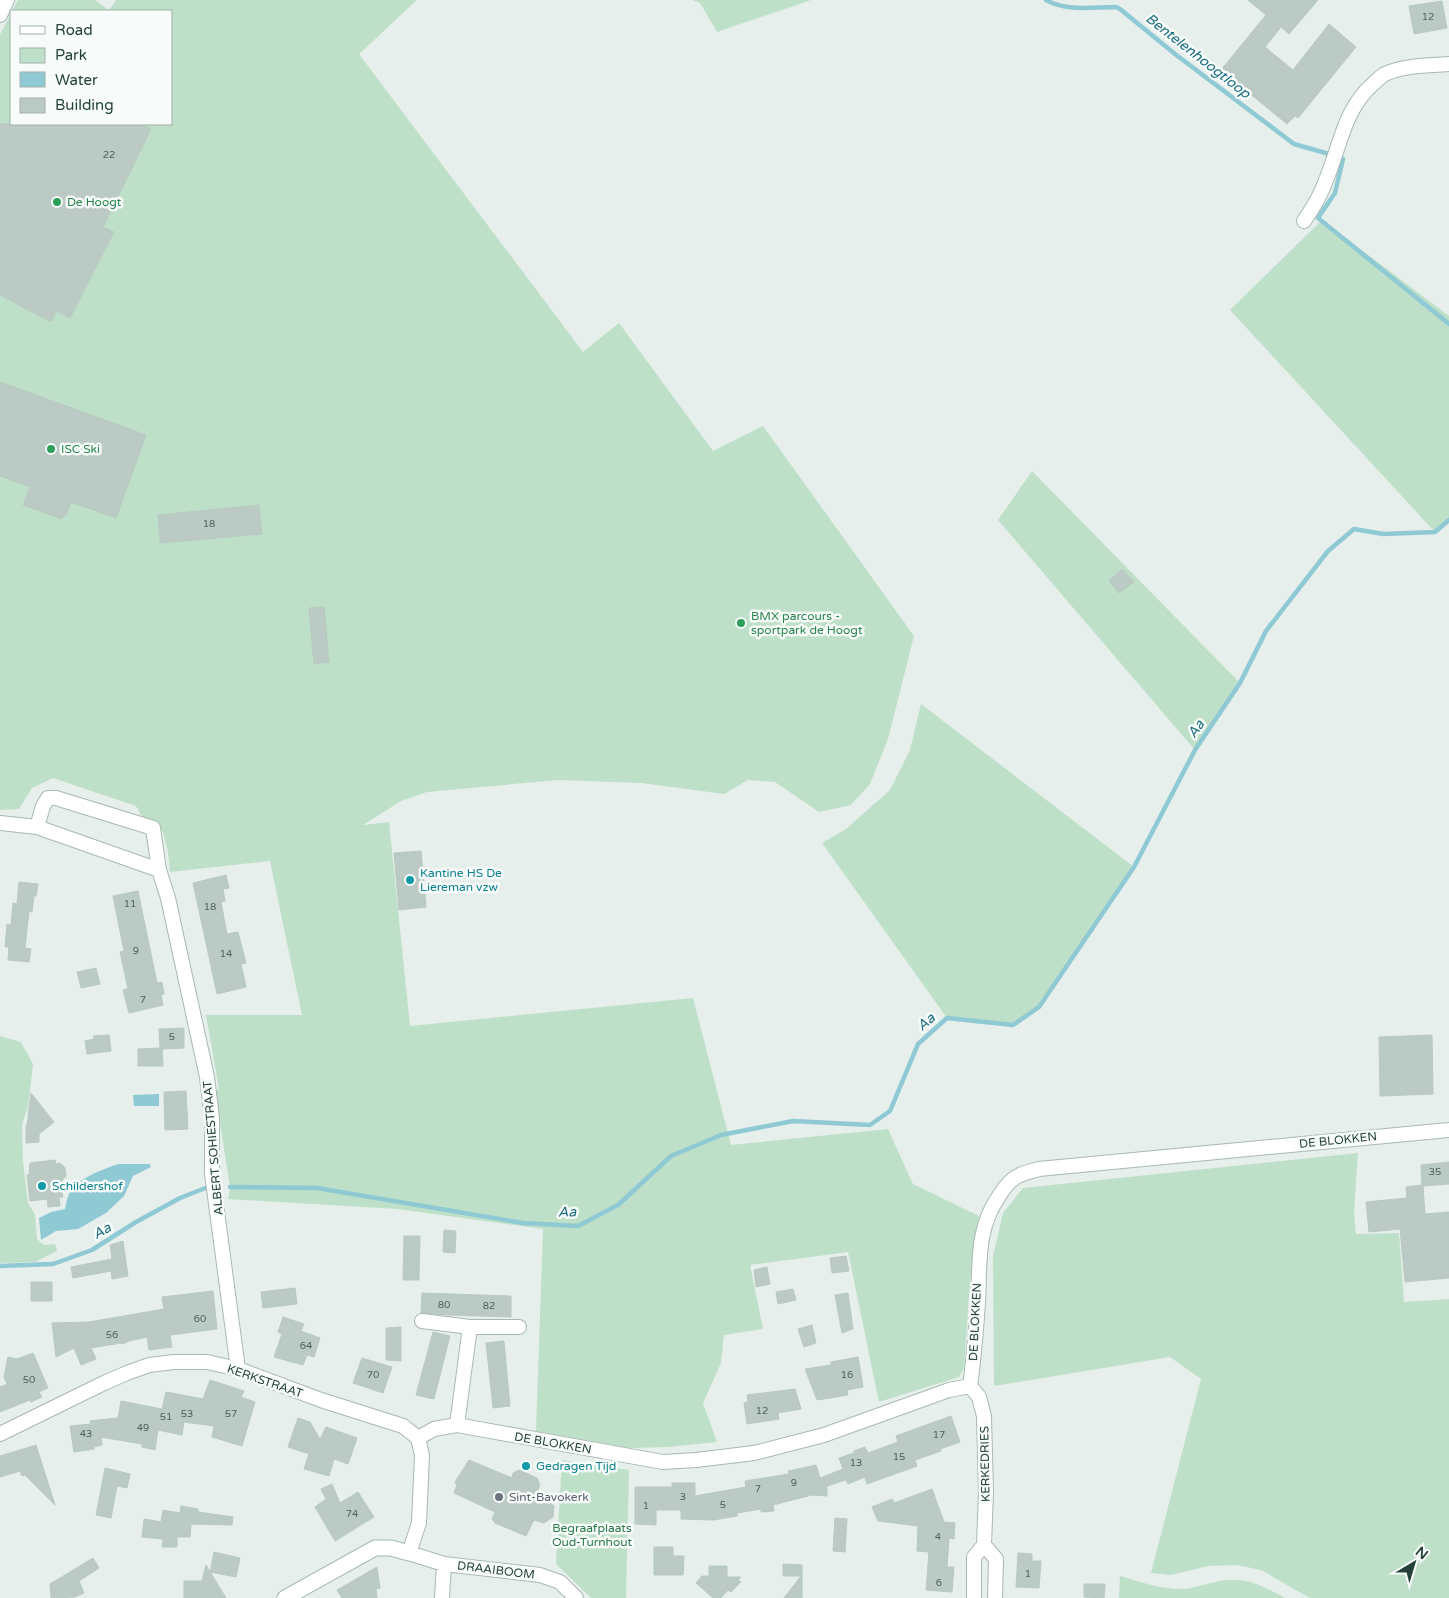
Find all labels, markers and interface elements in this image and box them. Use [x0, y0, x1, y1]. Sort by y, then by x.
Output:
legend [10, 10, 172, 125]
water label: Bentelenhoogtloop [1142, 10, 1255, 103]
house number: 12 [1422, 11, 1434, 23]
text: Road [55, 21, 93, 39]
text: Park [55, 46, 87, 64]
text: Water [55, 71, 98, 89]
text: Building [55, 96, 114, 114]
house number: 22 [103, 149, 115, 161]
place label: De Hoogt [67, 195, 122, 209]
marker: De Hoogt [51, 196, 63, 208]
place label: ISC Ski [61, 442, 100, 456]
marker: ISC Ski [45, 443, 57, 455]
house number: 18 [203, 518, 215, 530]
place label: BMX parcours - sportpark de Hoogt [751, 609, 863, 637]
marker: BMX parcours - sportpark de Hoogt [735, 617, 747, 629]
water label: Aa [1184, 716, 1209, 741]
place label: Kantine HS De Liereman vzw [420, 866, 502, 894]
marker: Kantine HS De Liereman vzw [404, 874, 416, 886]
house number: 11 [124, 898, 136, 910]
house number: 18 [204, 901, 216, 913]
house number: 9 [133, 945, 139, 957]
house number: 14 [220, 948, 232, 960]
house number: 7 [140, 994, 146, 1006]
water label: Aa [914, 1009, 939, 1034]
house number: 5 [169, 1031, 175, 1043]
street label: ALBERT SOHIESTRAAT [200, 1079, 226, 1216]
street label: DE BLOKKEN [1298, 1129, 1378, 1151]
house number: 35 [1429, 1166, 1441, 1178]
place label: Schildershof [52, 1179, 123, 1193]
marker: Schildershof [36, 1180, 48, 1192]
water label: Aa [558, 1203, 578, 1221]
water label: Aa [90, 1218, 115, 1243]
street label: DE BLOKKEN [966, 1283, 984, 1361]
house number: 80 [438, 1299, 450, 1311]
house number: 82 [483, 1300, 495, 1312]
house number: 60 [194, 1313, 206, 1325]
house number: 56 [106, 1329, 118, 1341]
house number: 64 [300, 1340, 312, 1352]
street label: KERKSTRAAT [225, 1361, 305, 1401]
house number: 70 [367, 1369, 379, 1381]
house number: 16 [841, 1369, 853, 1381]
house number: 50 [23, 1374, 35, 1386]
house number: 12 [756, 1405, 768, 1417]
house number: 53 [181, 1408, 193, 1420]
house number: 57 [225, 1408, 237, 1420]
house number: 51 [160, 1411, 172, 1423]
house number: 49 [137, 1422, 149, 1434]
street label: KERKEDRIES [977, 1426, 993, 1502]
house number: 43 [80, 1428, 92, 1440]
street label: DE BLOKKEN [513, 1429, 593, 1457]
house number: 17 [933, 1429, 945, 1441]
house number: 15 [893, 1451, 905, 1463]
house number: 13 [850, 1457, 862, 1469]
place label: Gedragen Tijd [536, 1459, 616, 1473]
marker: Gedragen Tijd [520, 1460, 532, 1472]
house number: 9 [791, 1477, 797, 1489]
house number: 7 [755, 1483, 761, 1495]
place label: Sint-Bavokerk [509, 1490, 589, 1504]
marker: Sint-Bavokerk [493, 1491, 505, 1503]
house number: 3 [680, 1491, 686, 1503]
house number: 5 [720, 1499, 726, 1511]
house number: 1 [643, 1500, 649, 1512]
house number: 74 [346, 1508, 358, 1520]
park label: Begraafplaats Oud-Turnhout [552, 1521, 633, 1549]
house number: 4 [935, 1531, 941, 1543]
north arrow [1389, 1538, 1439, 1588]
text: N [1412, 1543, 1431, 1563]
street label: DRAAIBOOM [456, 1558, 536, 1582]
house number: 1 [1025, 1568, 1031, 1580]
house number: 6 [936, 1577, 942, 1589]

